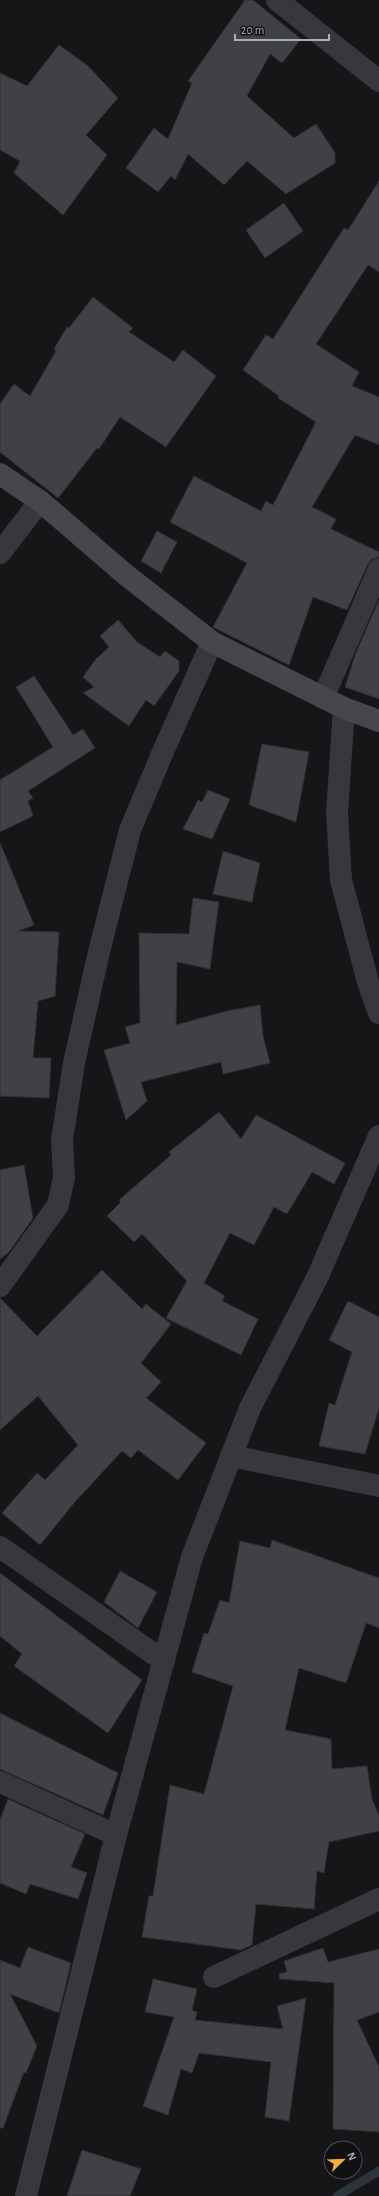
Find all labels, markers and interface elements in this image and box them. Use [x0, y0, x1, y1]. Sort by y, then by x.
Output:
scale bar [235, 16, 329, 42]
text: 20 m [241, 24, 264, 36]
north arrow [323, 2140, 363, 2180]
text: N [345, 2151, 358, 2162]

